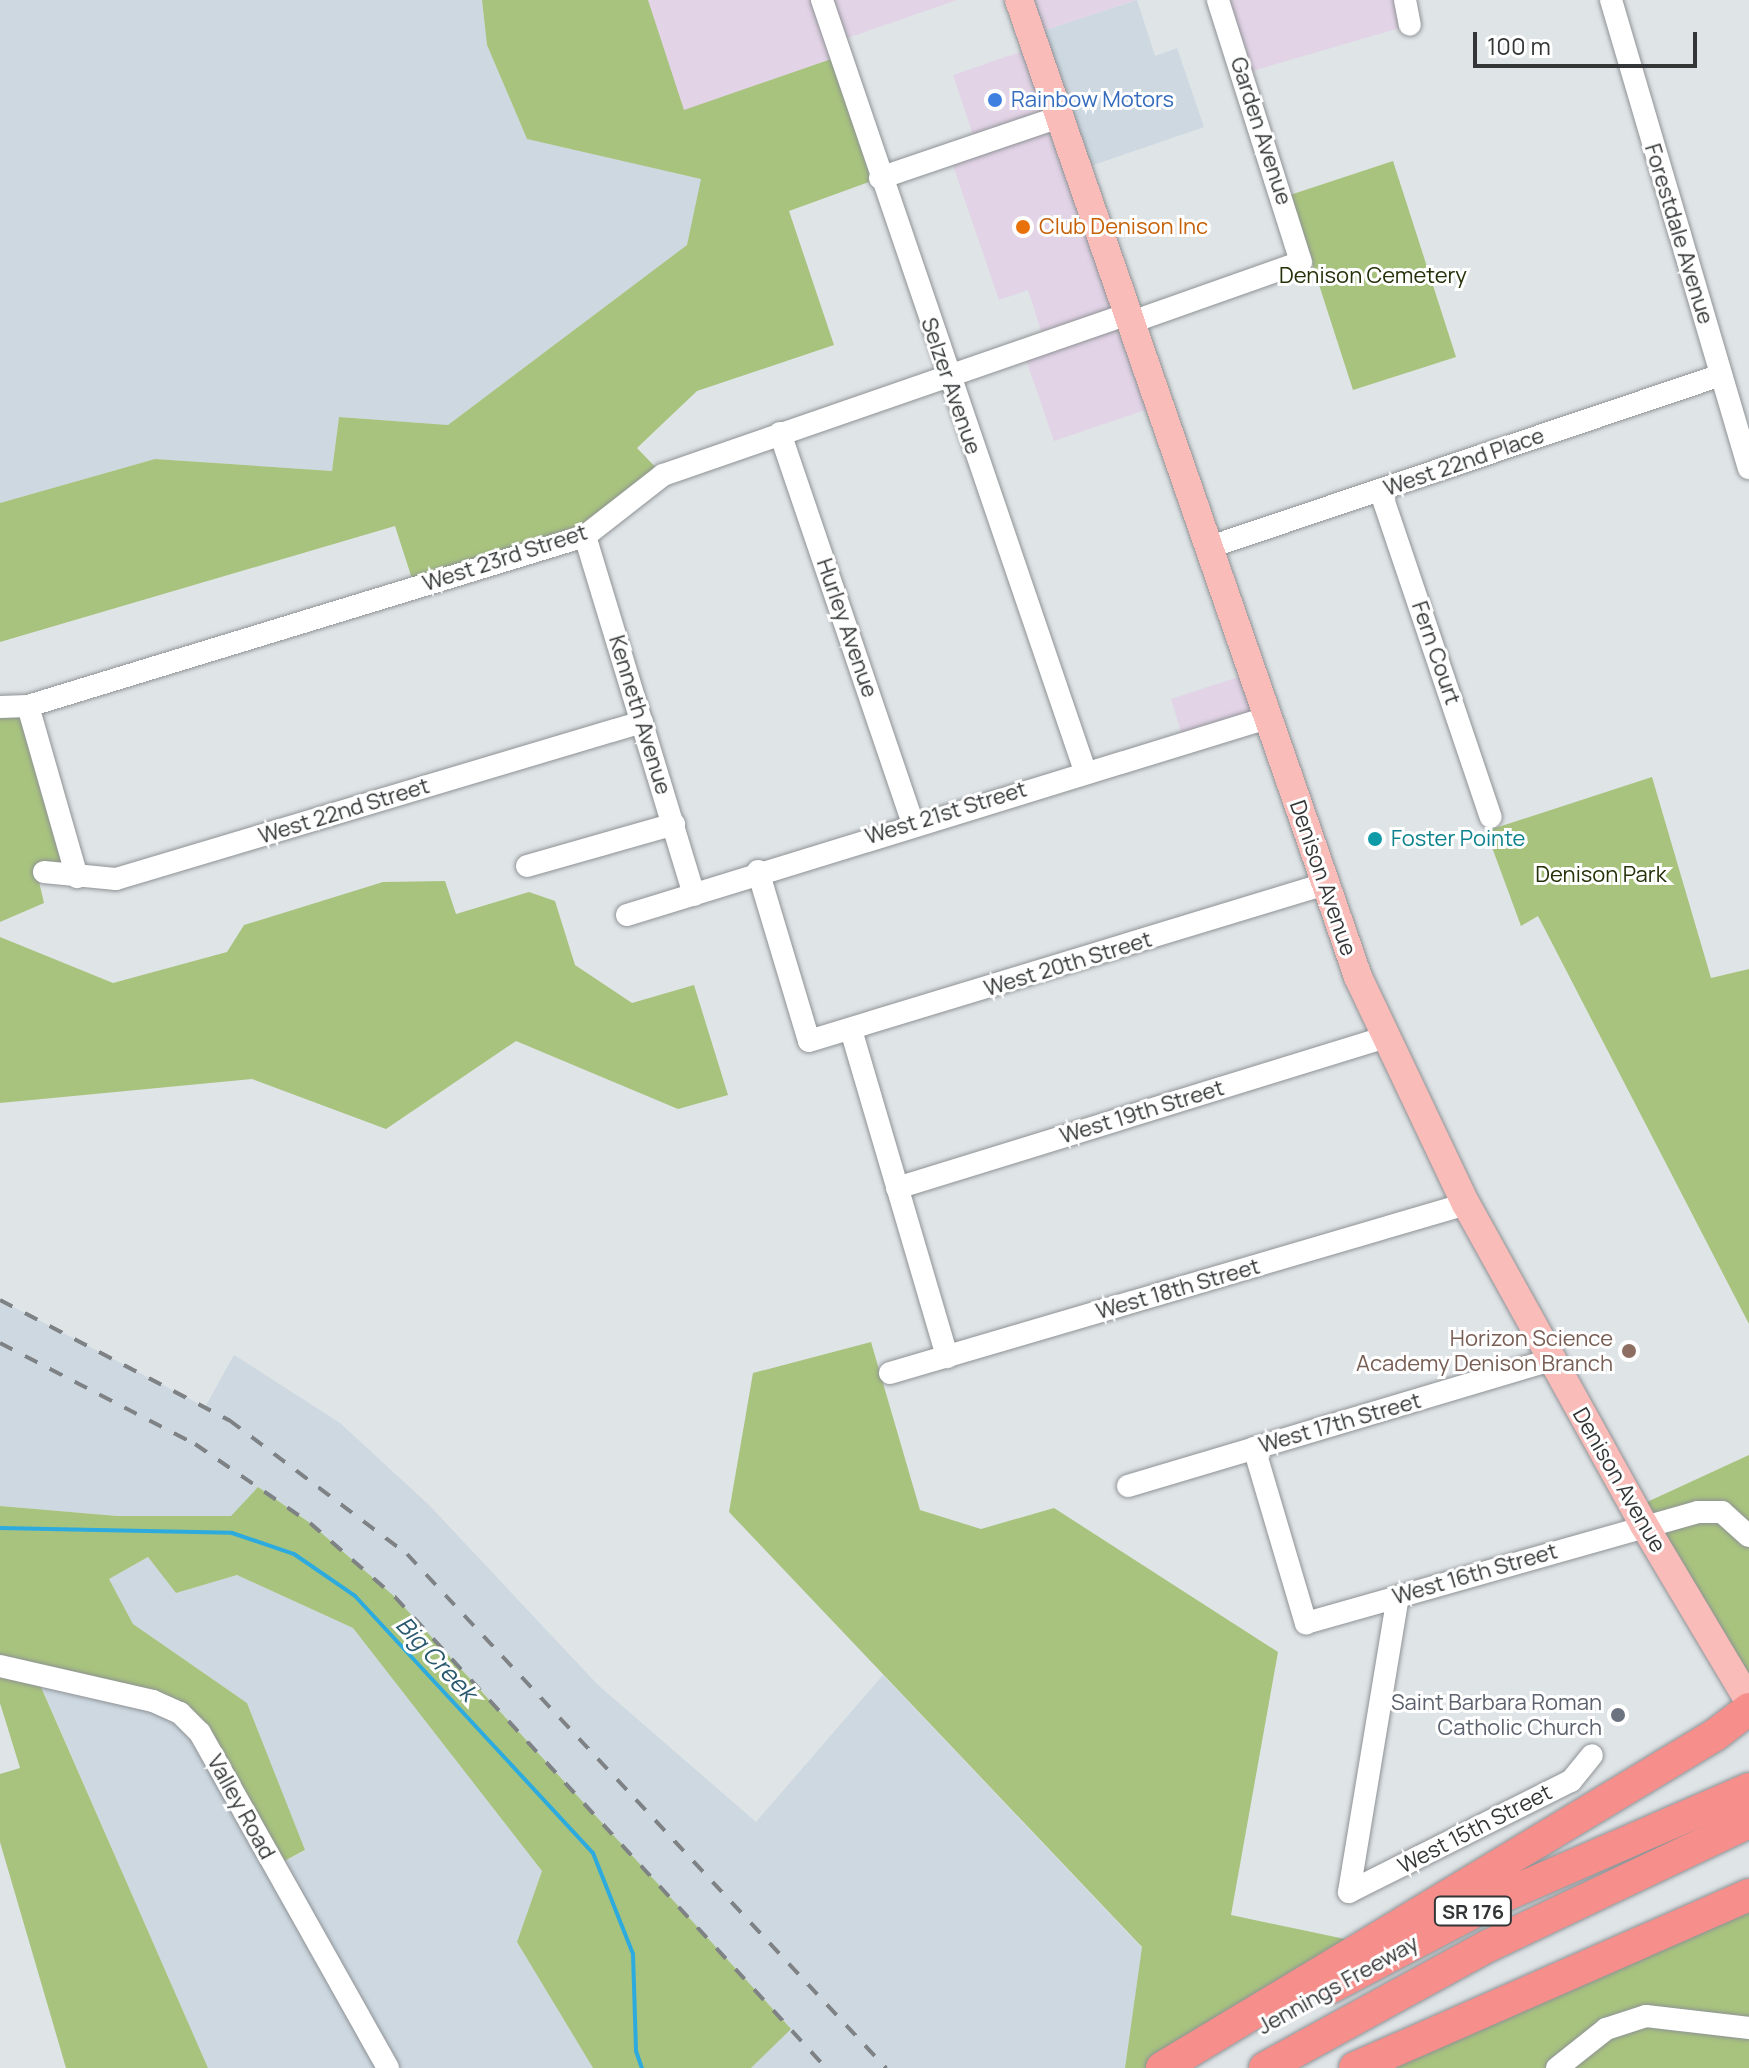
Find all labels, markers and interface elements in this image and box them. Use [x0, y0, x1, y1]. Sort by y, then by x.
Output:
scale bar [1477, 16, 1701, 66]
text: 100 m [1487, 29, 1551, 62]
street label: Garden Avenue [1225, 54, 1297, 208]
place label: Rainbow Motors [1011, 87, 1174, 113]
marker: Rainbow Motors [986, 91, 1004, 109]
street label: Forestdale Avenue [1639, 141, 1719, 327]
place label: Club Denison Inc [1039, 214, 1208, 240]
marker: Club Denison Inc [1014, 218, 1032, 236]
park label: Denison Cemetery [1279, 263, 1467, 289]
street label: Selzer Avenue [915, 314, 987, 458]
street label: West 22nd Place [1380, 422, 1548, 502]
street label: West 23rd Street [419, 519, 591, 597]
street label: Hurley Avenue [811, 555, 883, 701]
street label: Fern Court [1406, 598, 1466, 708]
street label: Kenneth Avenue [603, 632, 677, 798]
street label: West 22nd Street [256, 773, 432, 849]
street label: West 21st Street [862, 776, 1030, 850]
street label: Denison Avenue [1284, 797, 1362, 959]
place label: Foster Pointe [1391, 826, 1525, 852]
marker: Foster Pointe [1366, 830, 1384, 848]
park label: Denison Park [1535, 862, 1667, 888]
street label: West 20th Street [981, 926, 1155, 1002]
street label: West 19th Street [1057, 1075, 1227, 1149]
street label: West 18th Street [1093, 1253, 1263, 1325]
place label: Horizon Science Academy Denison Branch [1356, 1325, 1613, 1376]
marker: Horizon Science Academy Denison Branch [1620, 1342, 1638, 1360]
street label: West 17th Street [1256, 1387, 1424, 1459]
street label: Denison Avenue [1567, 1403, 1671, 1557]
street label: West 16th Street [1390, 1538, 1560, 1610]
water label: Big Creek [391, 1610, 483, 1706]
place label: Saint Barbara Roman Catholic Church [1391, 1689, 1602, 1740]
marker: Saint Barbara Roman Catholic Church [1609, 1706, 1627, 1724]
street label: Valley Road [201, 1750, 281, 1864]
street label: West 15th Street [1394, 1779, 1556, 1879]
road number: SR 176 [1433, 1895, 1513, 1927]
street label: Jennings Freeway [1253, 1930, 1423, 2040]

